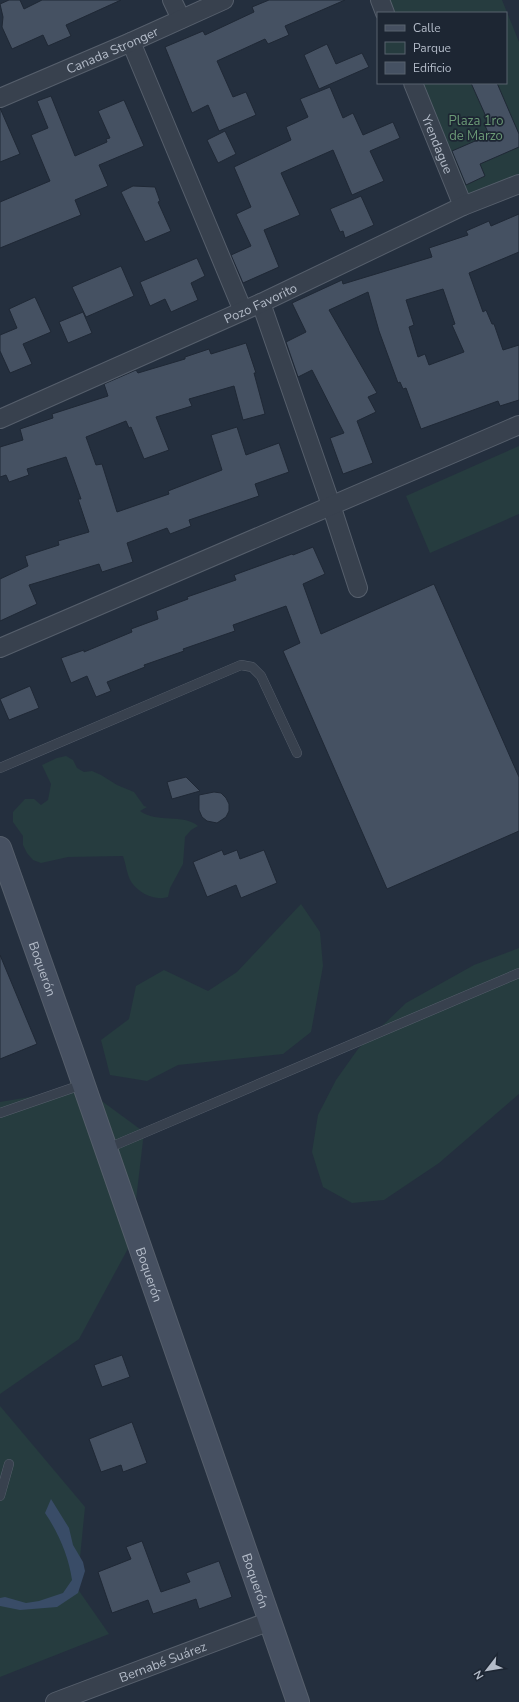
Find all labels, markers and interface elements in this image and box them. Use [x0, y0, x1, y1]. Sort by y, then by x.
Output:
legend [377, 12, 507, 84]
text: Calle [413, 20, 441, 36]
street label: Canada Stronger [64, 23, 162, 79]
text: Parque [413, 40, 451, 56]
text: Edificio [413, 60, 452, 76]
street label: Yrendague [417, 111, 457, 177]
park label: Plaza 1ro de Marzo [449, 112, 503, 145]
street label: Pozo Favorito [221, 279, 300, 328]
street label: Boquerón [24, 939, 60, 999]
street label: Boquerón [131, 1245, 167, 1305]
street label: Boquerón [237, 1551, 273, 1611]
street label: Bernabé Suárez [117, 1638, 209, 1687]
north arrow [467, 1650, 507, 1690]
text: N [470, 1668, 487, 1682]

